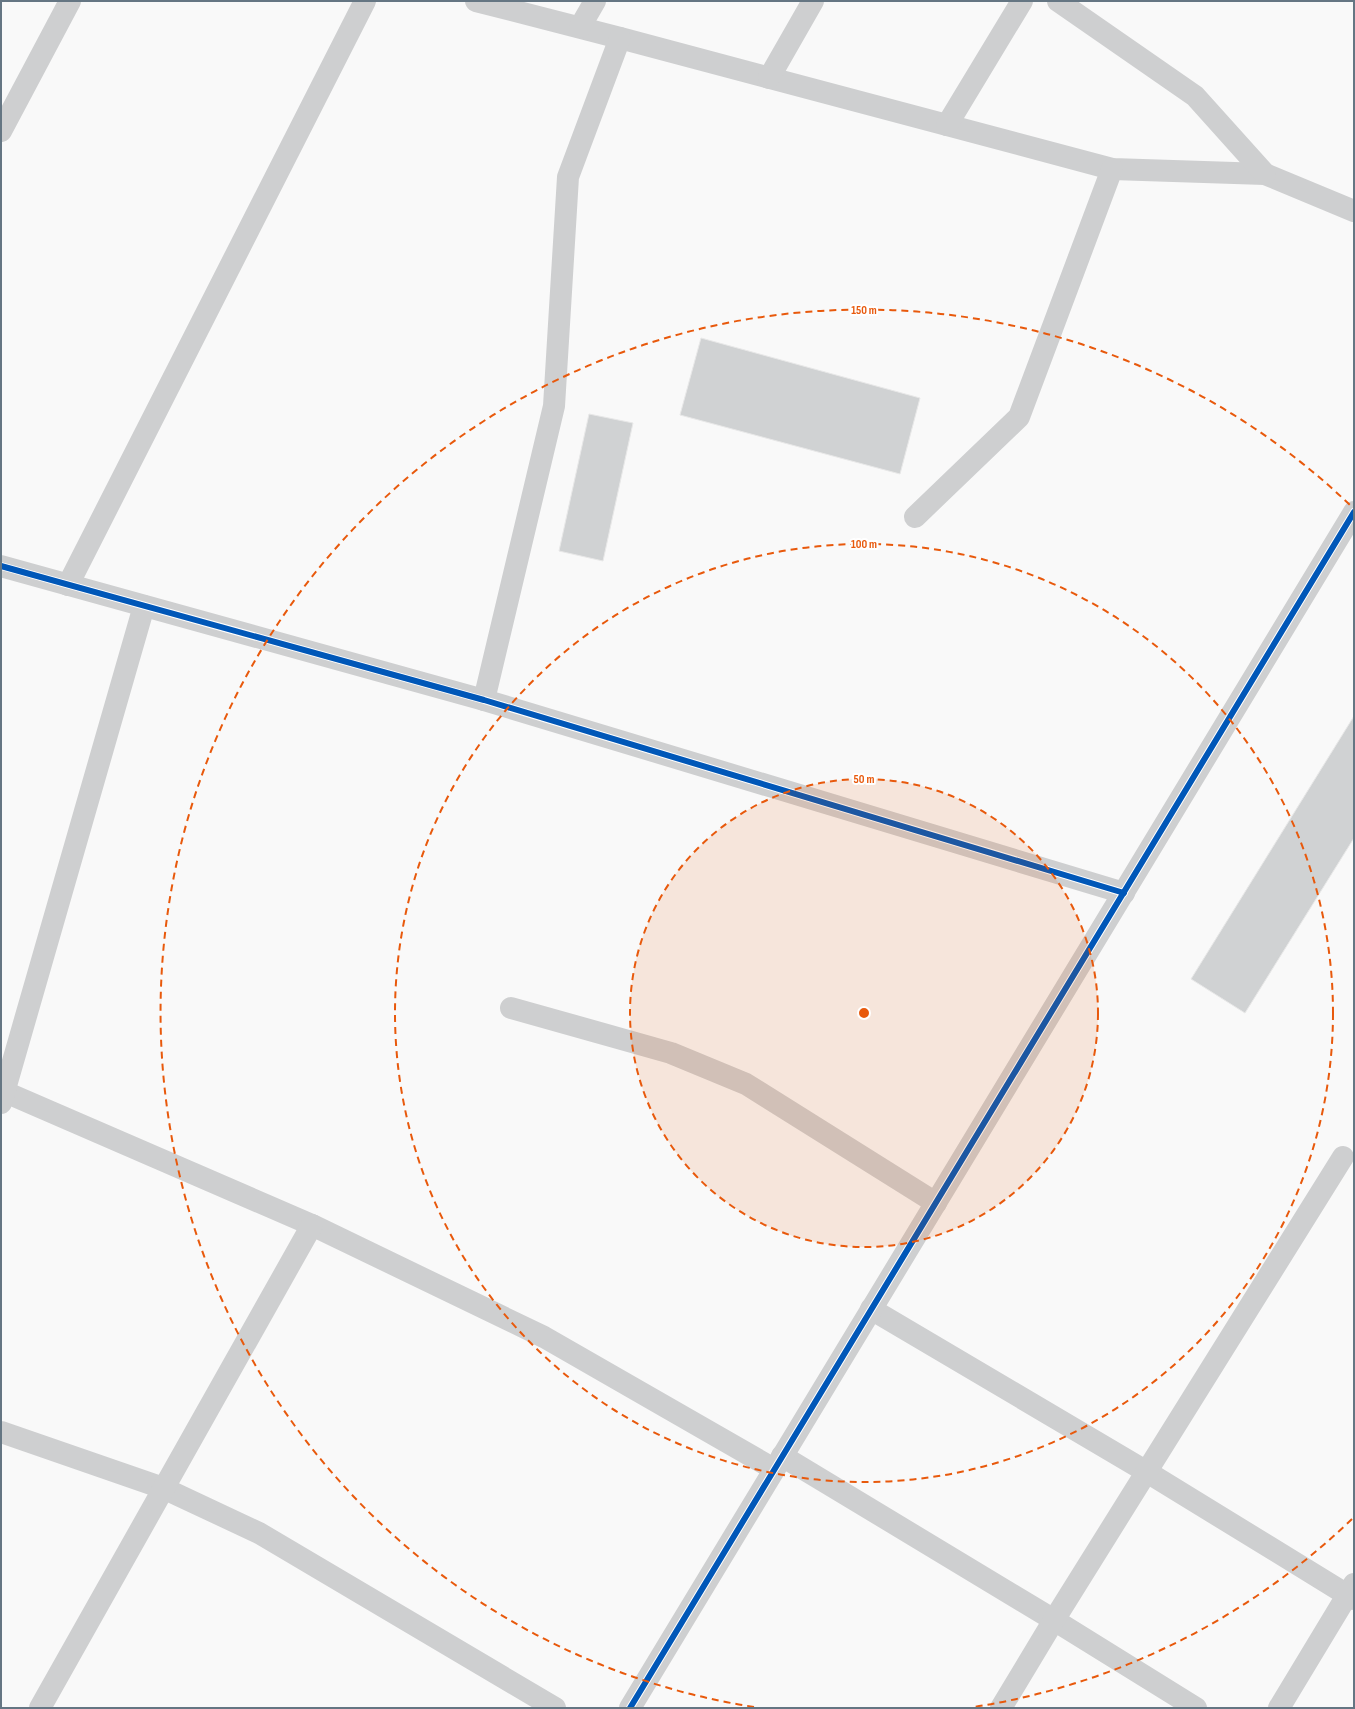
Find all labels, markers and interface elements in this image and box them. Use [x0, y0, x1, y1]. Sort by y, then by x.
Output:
text: 150 m [851, 303, 877, 318]
text: 100 m [851, 537, 877, 552]
text: 50 m [854, 772, 874, 787]
centre of rings [857, 1006, 871, 1020]

